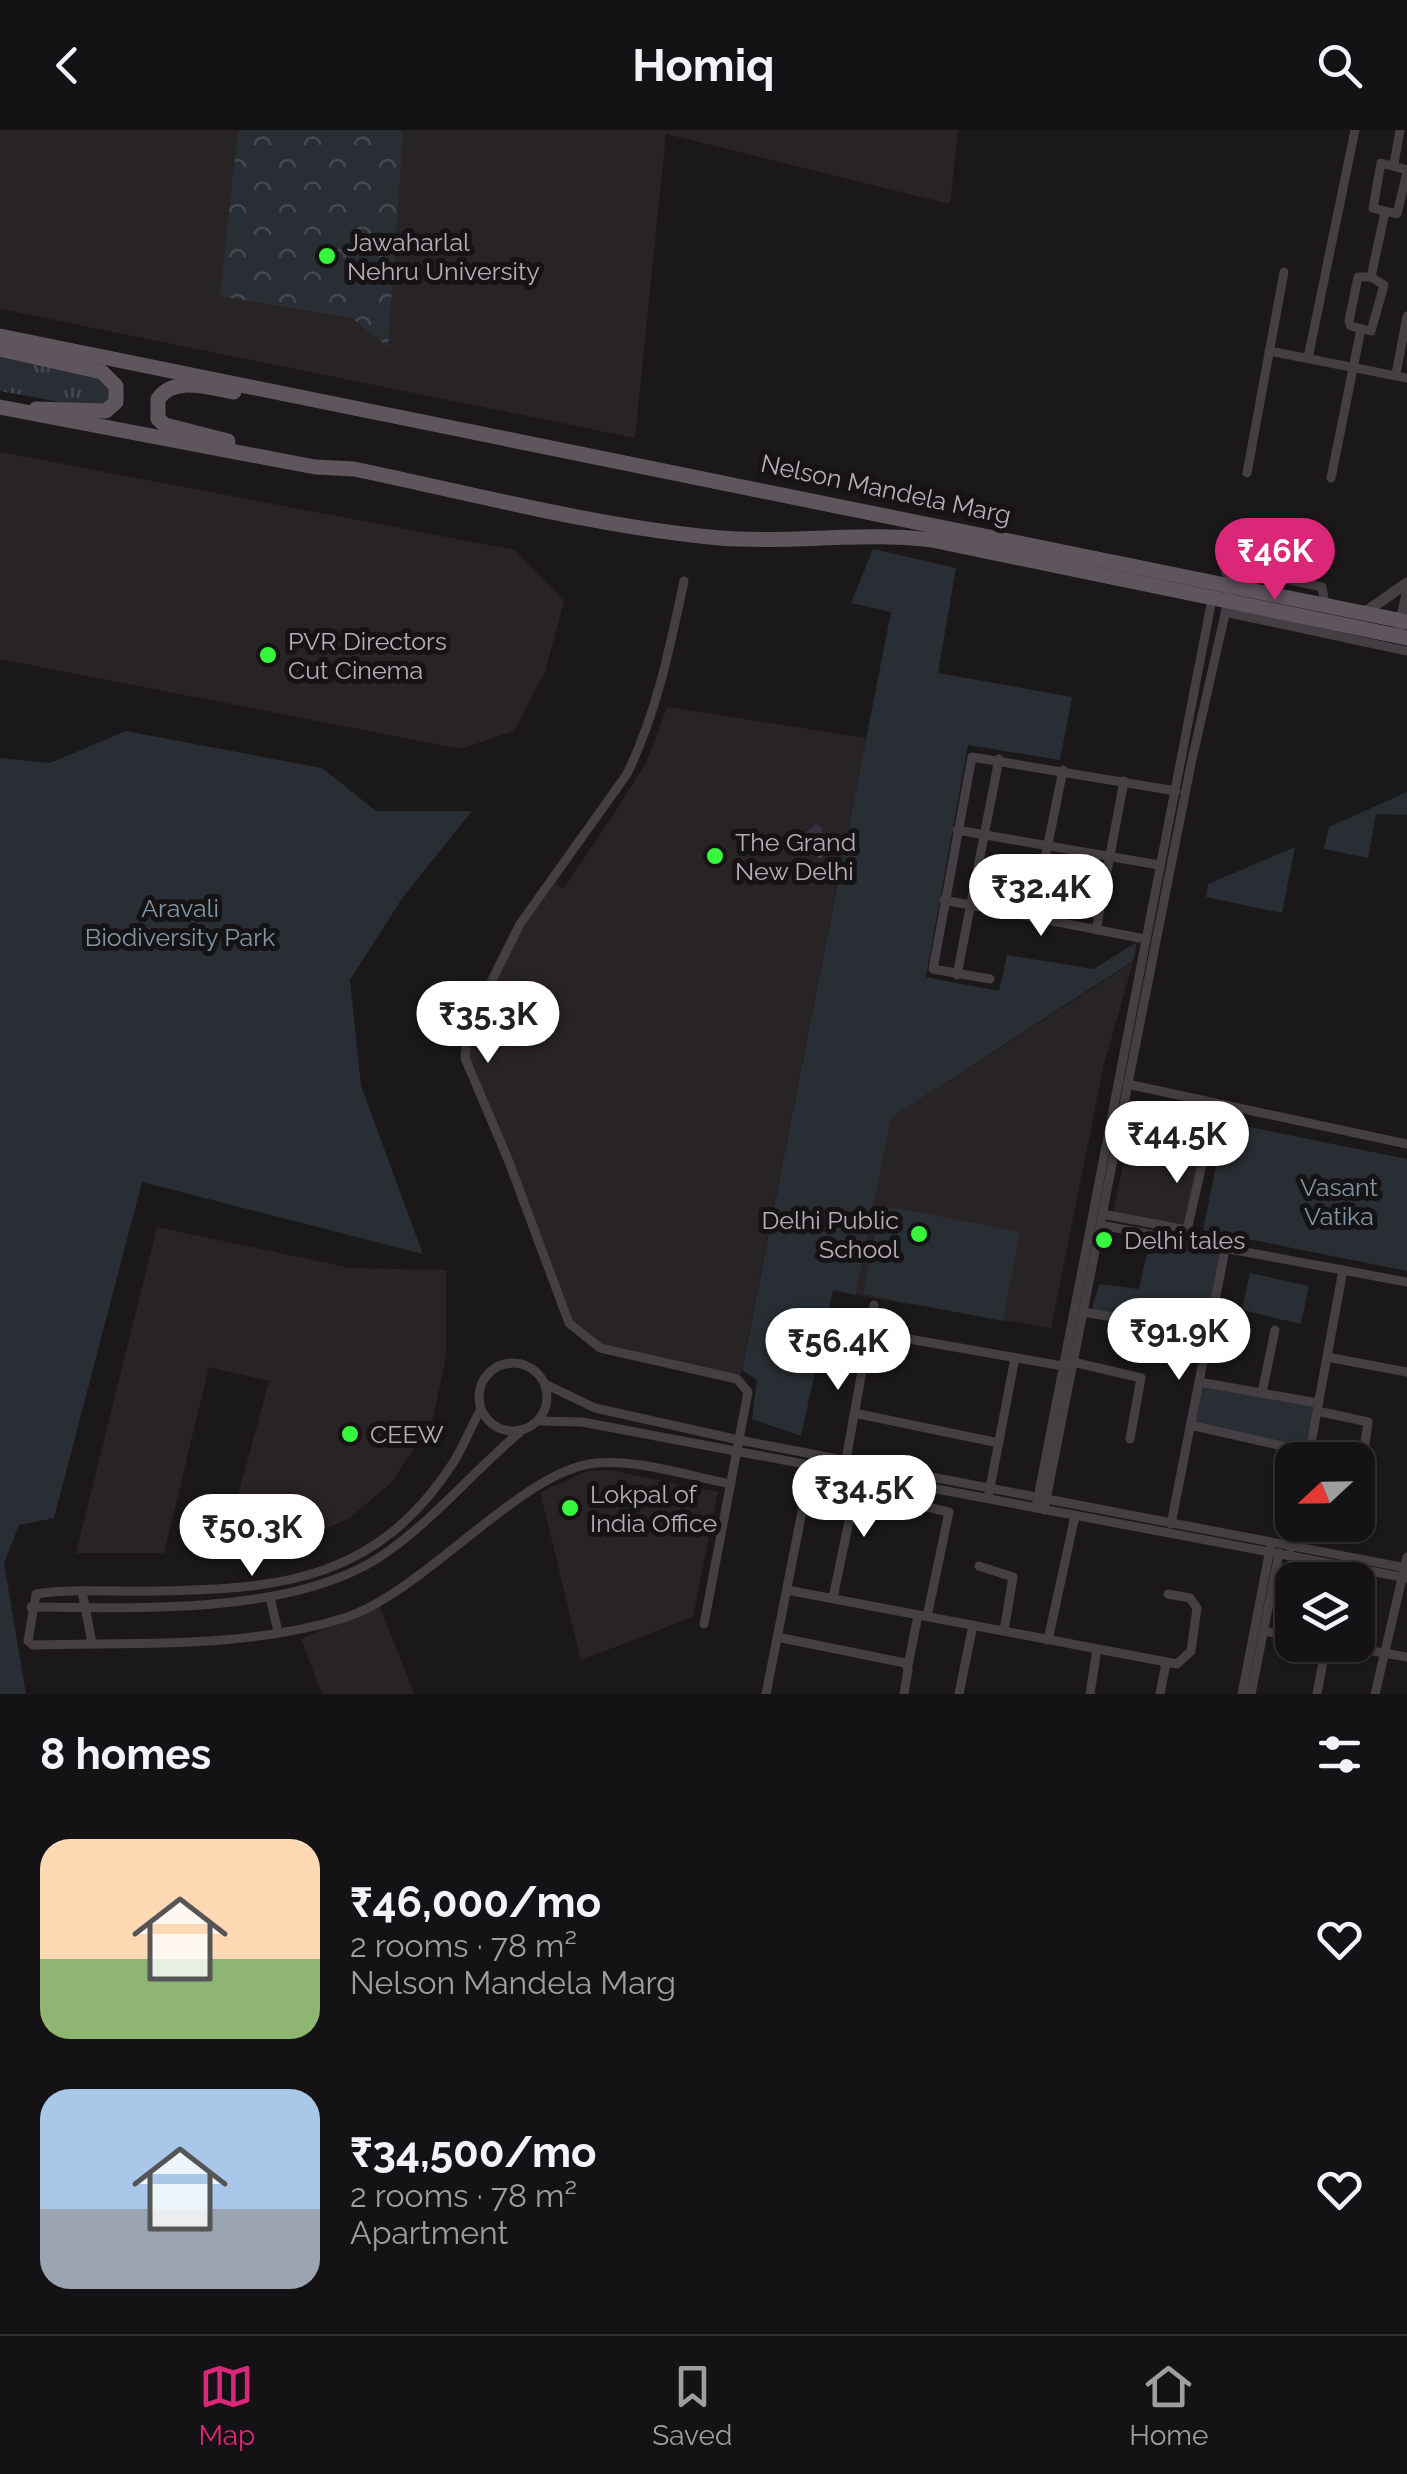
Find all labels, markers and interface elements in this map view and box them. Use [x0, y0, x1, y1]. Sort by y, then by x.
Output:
icon: back [40, 38, 95, 93]
icon: search [1312, 38, 1367, 93]
text: Homiq [632, 39, 775, 92]
place label: Jawaharlal Nehru University [347, 227, 540, 286]
marker: Jawaharlal Nehru University [316, 245, 338, 267]
street label: Nelson Mandela Marg [758, 448, 1014, 530]
pin: ₹46K [1216, 518, 1334, 603]
text: ₹46K [1237, 532, 1313, 569]
place label: PVR Directors Cut Cinema [288, 626, 447, 685]
marker: PVR Directors Cut Cinema [257, 644, 279, 666]
place label: The Grand New Delhi [735, 827, 856, 886]
marker: The Grand New Delhi [704, 845, 726, 867]
pin: ₹32.4K [960, 854, 1122, 939]
text: ₹32.4K [991, 868, 1091, 905]
park label: Aravali Biodiversity Park [85, 893, 276, 952]
pin: ₹35.3K [407, 981, 569, 1066]
text: ₹35.3K [438, 995, 538, 1032]
pin: ₹44.5K [1096, 1101, 1258, 1186]
text: ₹44.5K [1127, 1115, 1227, 1152]
park label: Vasant Vatika [1300, 1172, 1379, 1231]
place label: Delhi Public School [761, 1205, 899, 1264]
marker: Delhi Public School [908, 1223, 930, 1245]
place label: Delhi tales [1124, 1225, 1245, 1255]
marker: Delhi tales [1093, 1229, 1115, 1251]
pin: ₹91.9K [1098, 1298, 1260, 1383]
pin: ₹56.4K [757, 1308, 919, 1393]
text: ₹91.9K [1129, 1312, 1229, 1349]
text: ₹56.4K [787, 1322, 889, 1359]
place label: CEEW [370, 1419, 444, 1449]
marker: CEEW [339, 1423, 361, 1445]
north arrow [1275, 1442, 1375, 1542]
map controls [1275, 1442, 1375, 1662]
pin: ₹34.5K [783, 1455, 945, 1540]
text: ₹34.5K [814, 1469, 914, 1506]
place label: Lokpal of India Office [590, 1479, 717, 1538]
pin: ₹50.3K [171, 1494, 333, 1579]
marker: Lokpal of India Office [559, 1497, 581, 1519]
text: ₹50.3K [202, 1508, 302, 1545]
button: layers [1275, 1562, 1375, 1662]
icon: filters [1312, 1727, 1367, 1782]
text: 8 homes [40, 1730, 211, 1779]
text: ₹46,000/mo [350, 1878, 601, 1927]
icon: home [120, 1879, 240, 1999]
icon: heart [1312, 1912, 1367, 1967]
text: 2 rooms · 78 m² [350, 1927, 577, 1964]
text: Nelson Mandela Marg [350, 1964, 676, 2001]
text: ₹34,500/mo [350, 2128, 597, 2177]
icon: home [120, 2129, 240, 2249]
icon: heart [1312, 2162, 1367, 2217]
text: 2 rooms · 78 m² [350, 2177, 577, 2214]
text: Apartment [350, 2214, 508, 2251]
tab: Map [198, 2359, 255, 2452]
tab: Saved [652, 2359, 732, 2452]
tab: Home [1129, 2359, 1209, 2452]

